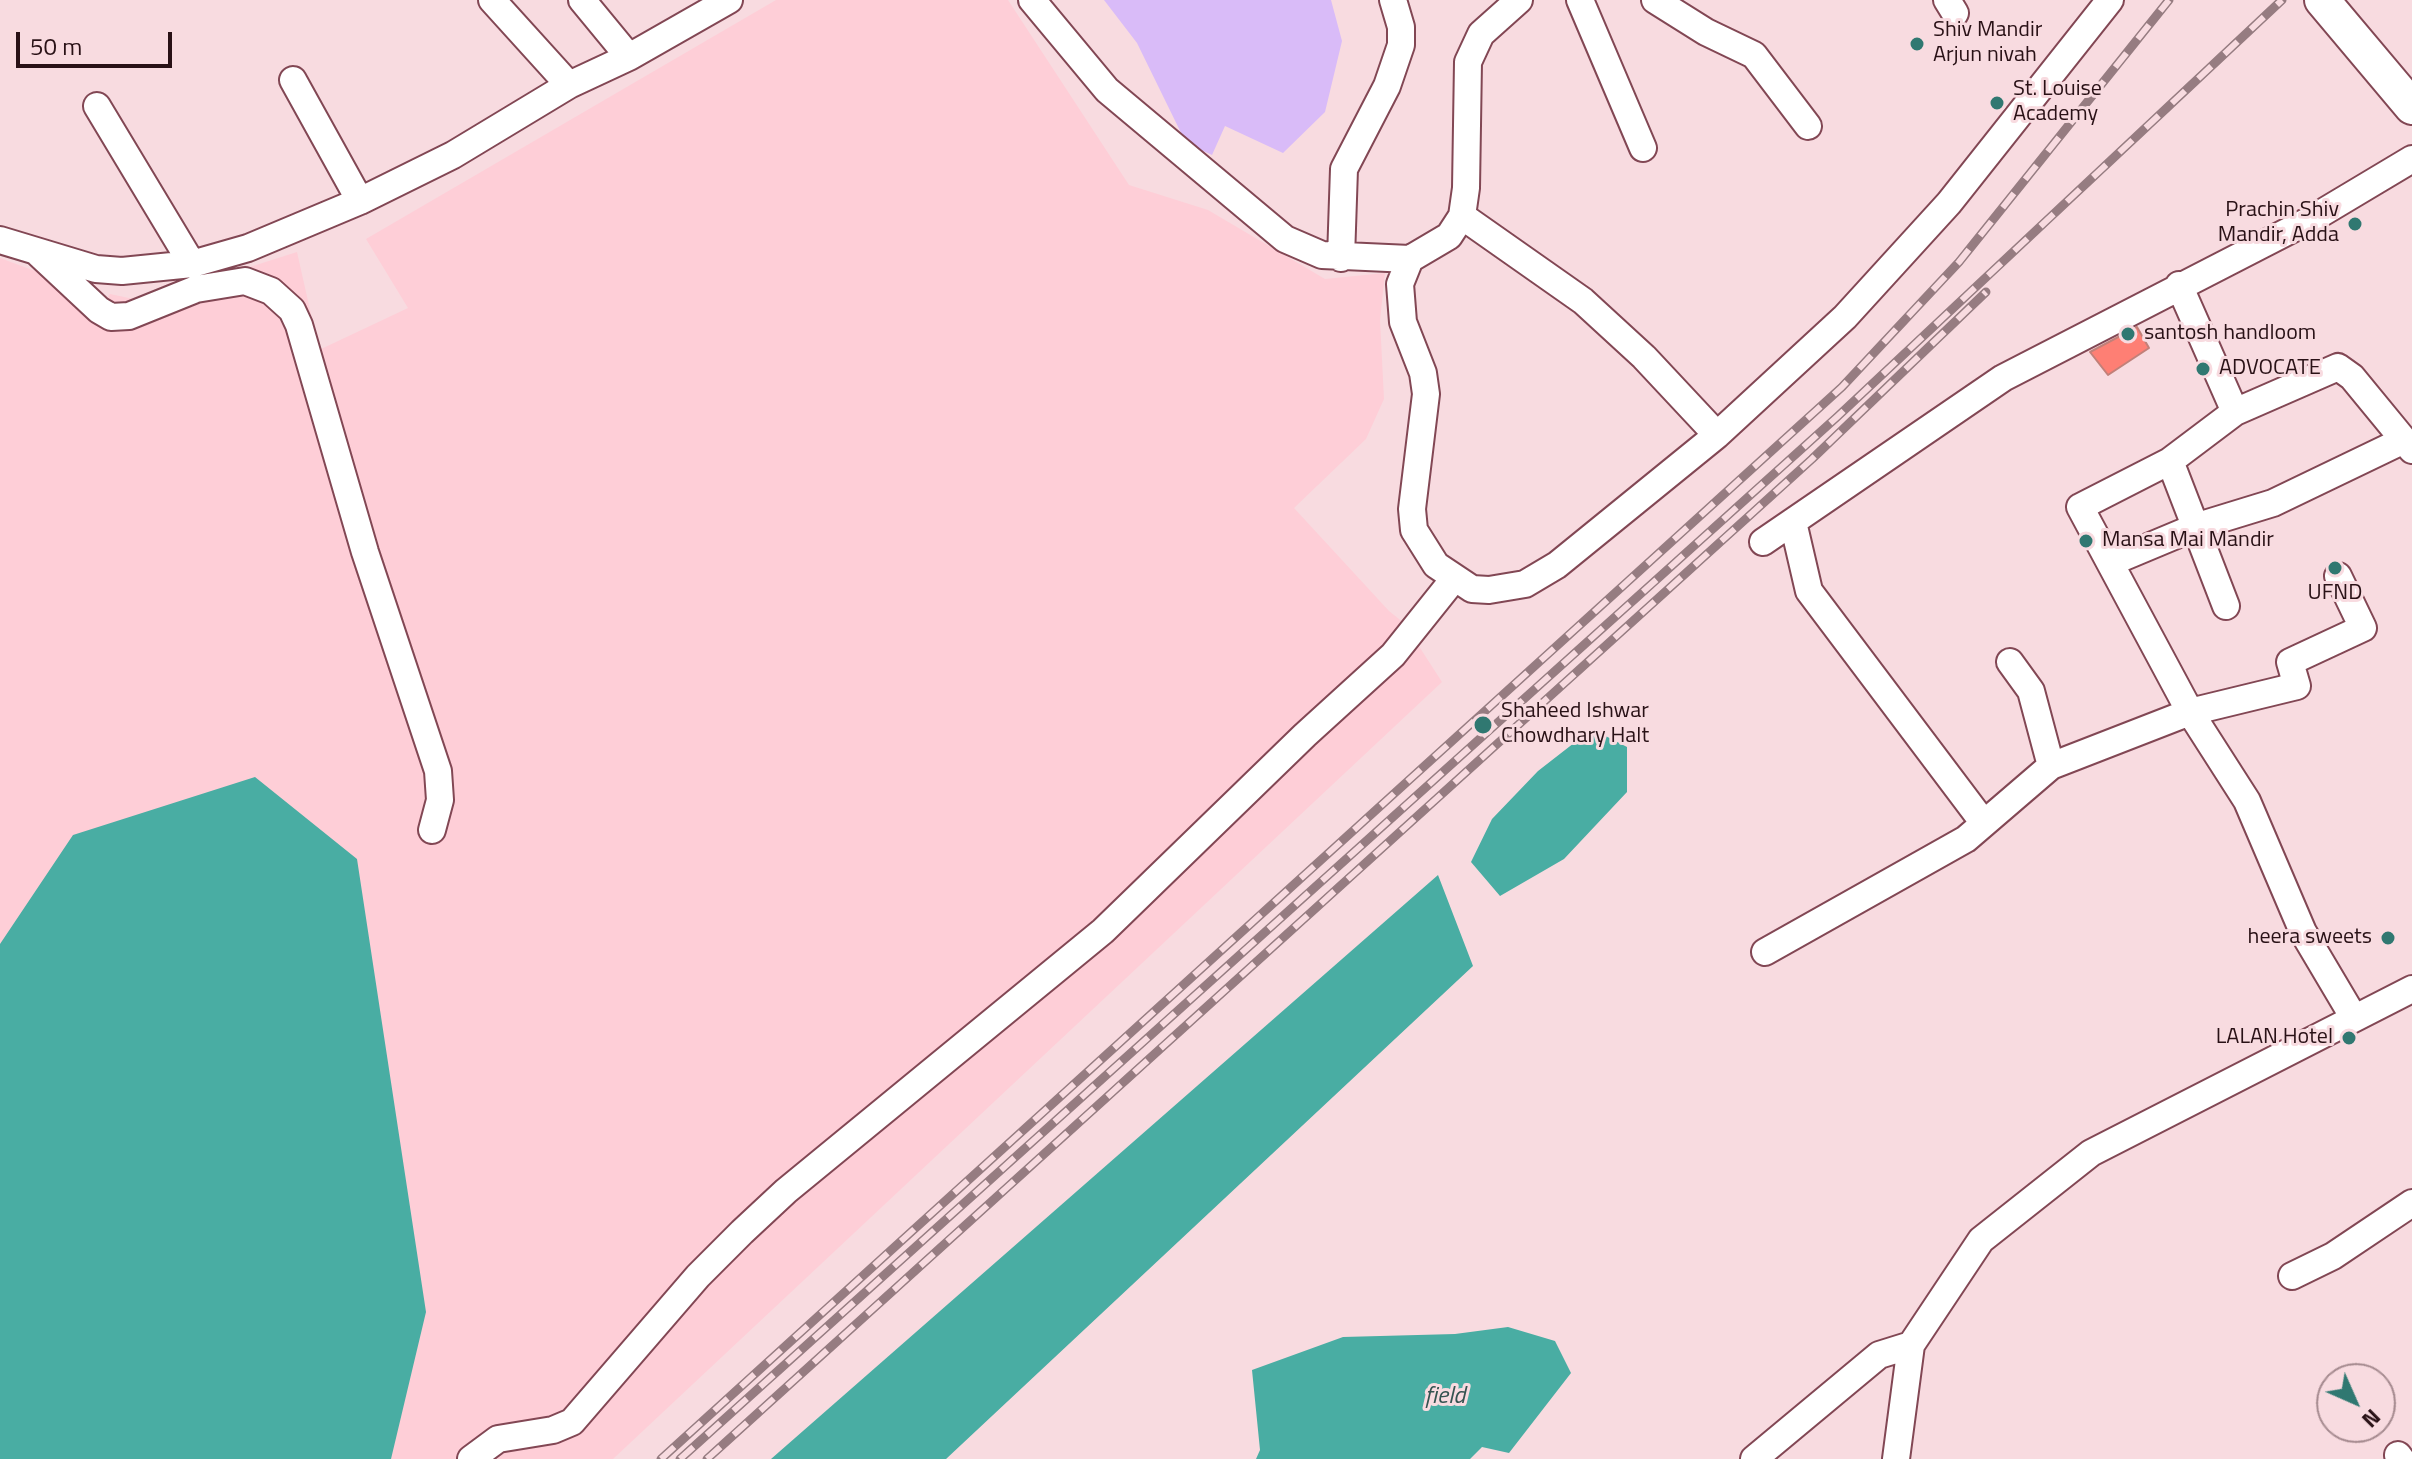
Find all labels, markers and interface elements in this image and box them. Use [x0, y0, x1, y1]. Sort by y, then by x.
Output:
scale bar [20, 16, 176, 66]
place label: Shiv Mandir Arjun nivah [1933, 18, 2042, 70]
text: 50 m [30, 28, 82, 64]
marker: Shiv Mandir Arjun nivah [1908, 35, 1926, 53]
place label: St. Louise Academy [2013, 77, 2102, 128]
marker: St. Louise Academy [1988, 94, 2006, 112]
place label: Prachin Shiv Mandir, Adda [2218, 198, 2339, 250]
marker: Prachin Shiv Mandir, Adda [2346, 215, 2364, 233]
place label: santosh handloom [2144, 321, 2316, 347]
marker: santosh handloom [2119, 325, 2137, 343]
place label: ADVOCATE [2219, 356, 2321, 382]
marker: ADVOCATE [2194, 360, 2212, 378]
place label: Mansa Mai Mandir [2102, 528, 2274, 554]
marker: Mansa Mai Mandir [2077, 532, 2095, 550]
marker: UFND [2326, 559, 2344, 577]
place label: UFND [2308, 581, 2362, 607]
place label: Shaheed Ishwar Chowdhary Halt [1501, 699, 1649, 750]
marker: Shaheed Ishwar Chowdhary Halt [1472, 714, 1494, 736]
place label: heera sweets [2248, 925, 2372, 951]
marker: heera sweets [2379, 929, 2397, 947]
place label: LALAN Hotel [2216, 1025, 2333, 1051]
marker: LALAN Hotel [2340, 1029, 2358, 1047]
north arrow [2316, 1363, 2396, 1443]
water label: field [1425, 1383, 1465, 1411]
text: N [2354, 1401, 2389, 1436]

